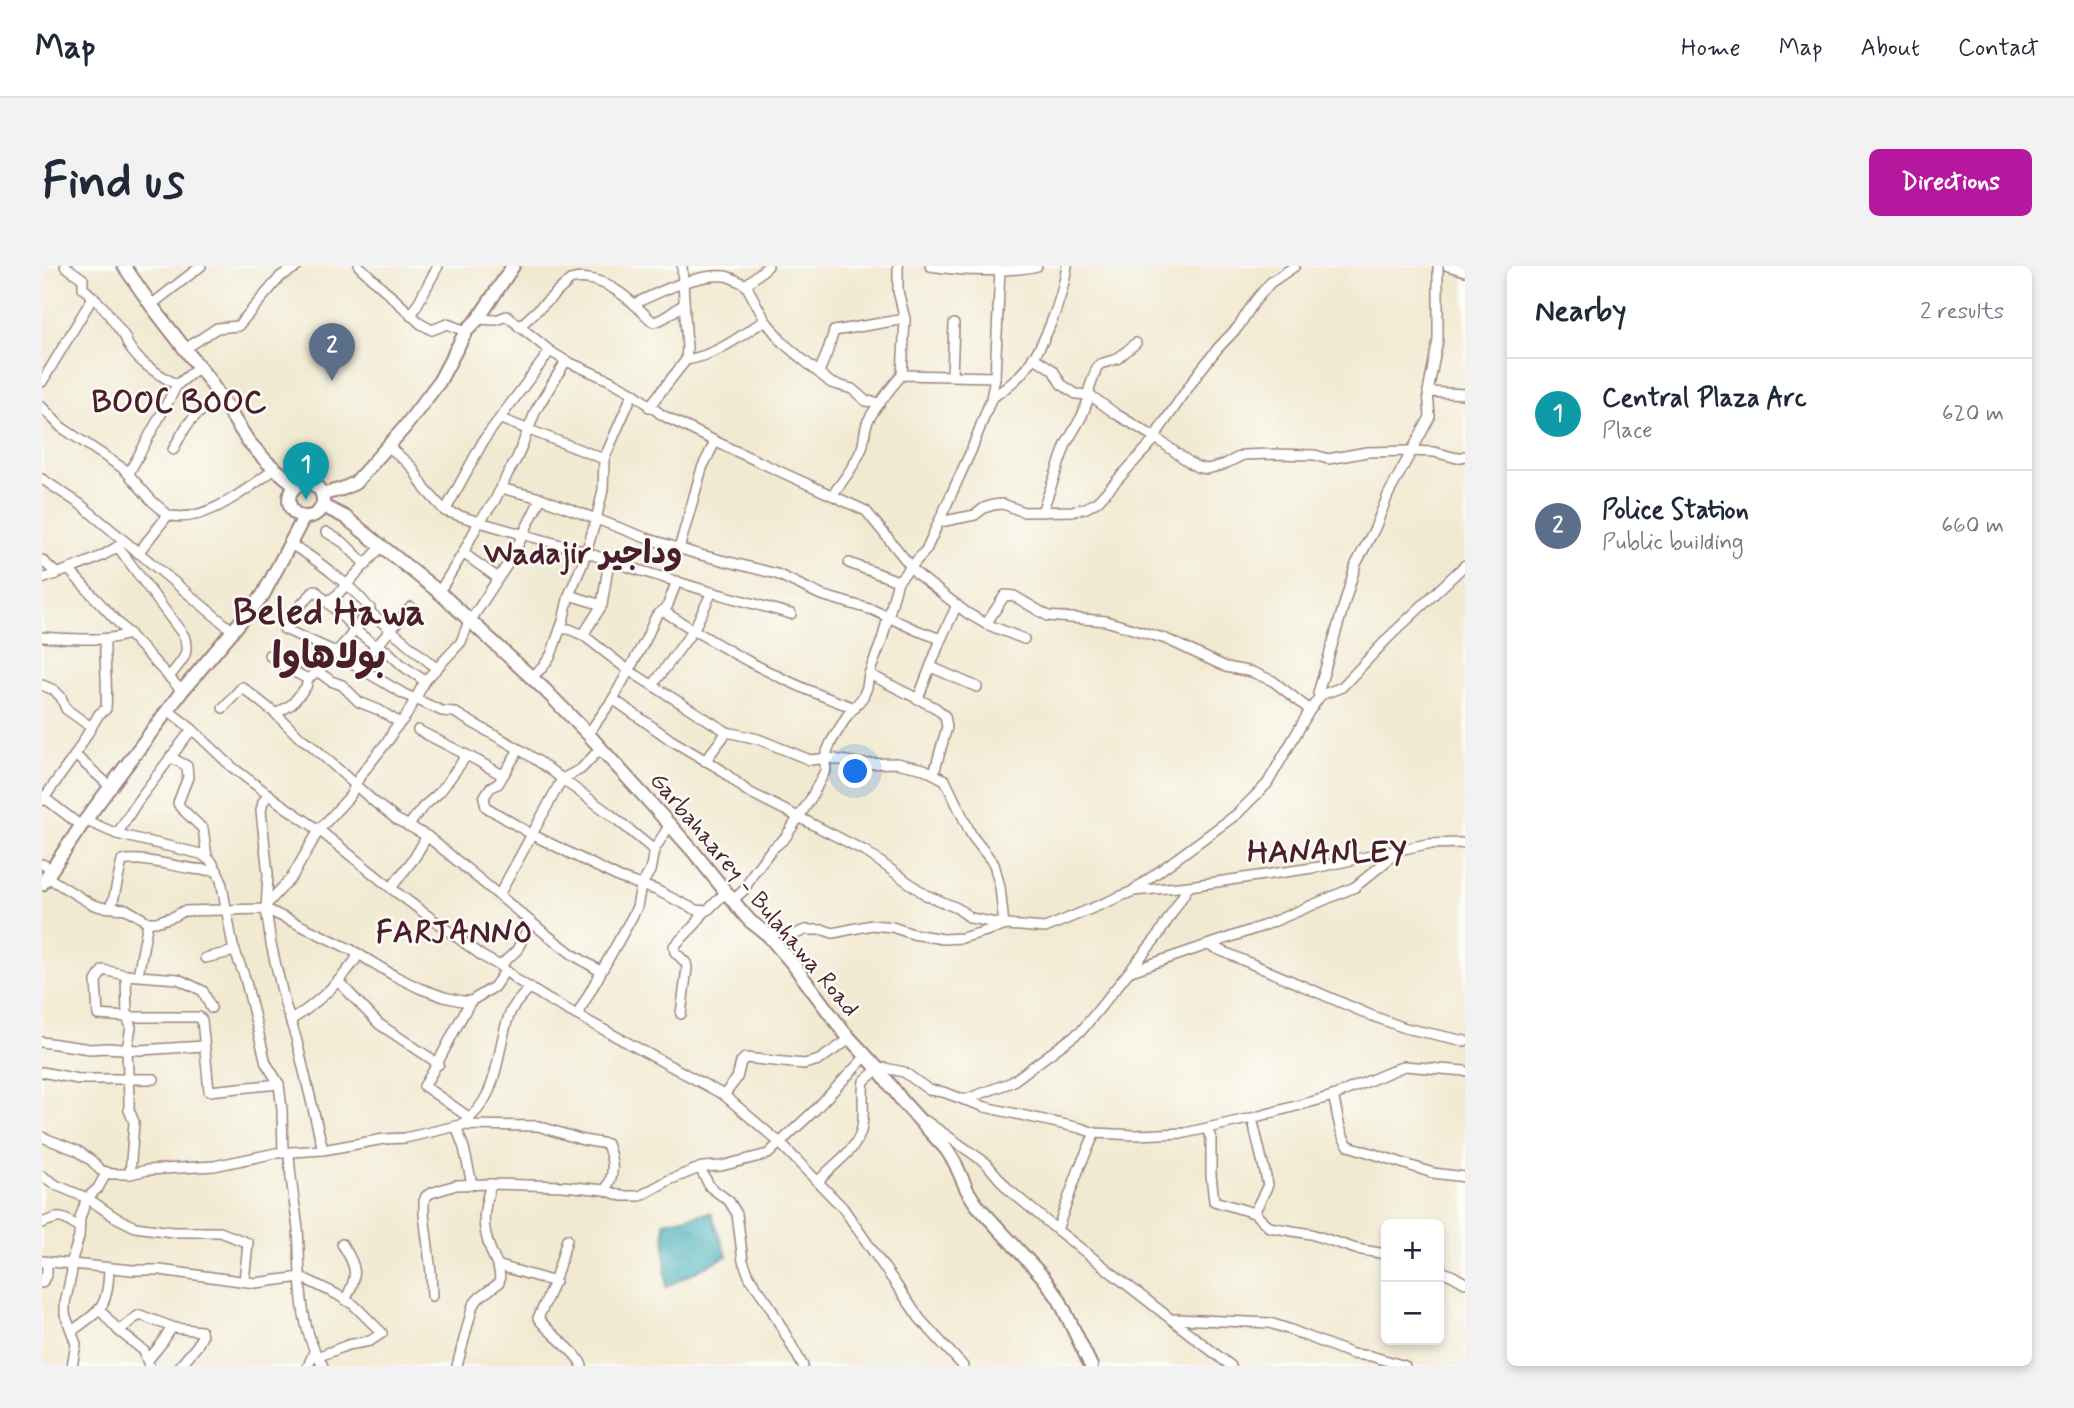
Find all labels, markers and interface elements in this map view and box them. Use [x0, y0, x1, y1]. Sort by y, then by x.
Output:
text: Map [35, 26, 95, 70]
text: Home [1681, 33, 1741, 64]
text: Map [1779, 33, 1823, 64]
text: About [1861, 33, 1920, 64]
text: Contact [1958, 33, 2039, 64]
button: Directions [1869, 149, 2032, 216]
text: Find us [42, 150, 185, 215]
text: Nearby [1535, 292, 1626, 331]
text: 2 results [1920, 297, 2004, 327]
pin: 2 [309, 323, 355, 381]
district label: BOOC BOOC [91, 382, 267, 424]
text: Central Plaza Arc [1602, 382, 1807, 416]
text: 1 [1553, 399, 1563, 429]
text: 620 m [1942, 399, 2004, 429]
text: Place [1602, 416, 1653, 446]
pin: 1 [283, 442, 329, 500]
text: Police Station [1602, 494, 1749, 528]
text: 2 [1552, 511, 1564, 541]
text: 660 m [1941, 511, 2004, 541]
text: Public building [1602, 528, 1744, 558]
district label: Wadajir وداجير [484, 533, 682, 576]
district label: Beled Hawa بولاهاوا [233, 589, 425, 682]
your location [838, 754, 872, 788]
street label: Garbahaarey - Bulahawa Road [642, 766, 866, 1024]
district label: HANANLEY [1247, 832, 1407, 874]
district label: FARJANNO [376, 912, 532, 954]
map controls [1381, 1219, 1444, 1345]
button: + [1381, 1219, 1444, 1282]
button: − [1381, 1282, 1444, 1345]

